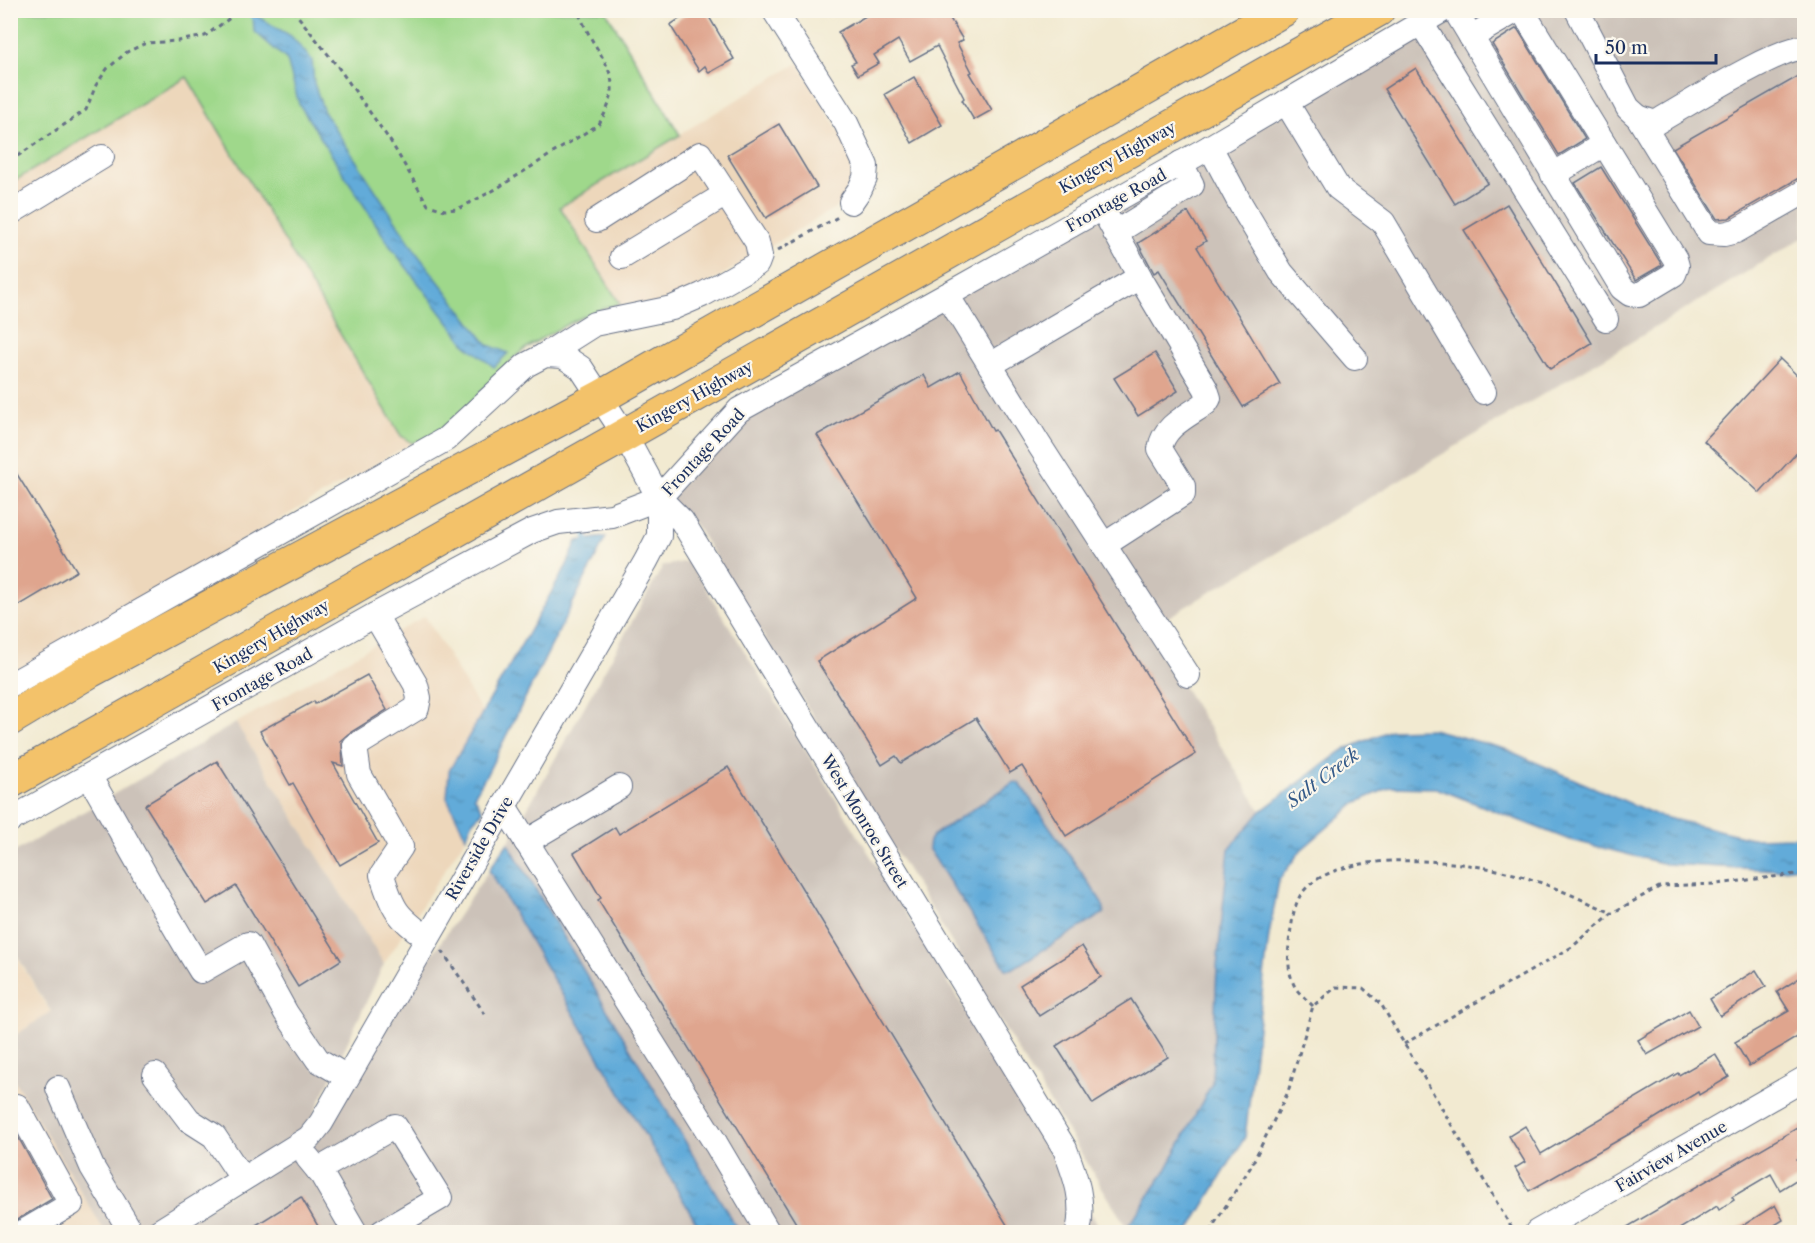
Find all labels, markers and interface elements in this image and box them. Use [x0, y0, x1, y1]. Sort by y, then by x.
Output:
scale bar [1596, 27, 1716, 65]
text: 50 m [1605, 37, 1648, 59]
street label: Kingery Highway [1055, 116, 1180, 197]
street label: Frontage Road [1062, 164, 1170, 236]
street label: Kingery Highway [632, 355, 757, 436]
street label: Frontage Road [658, 404, 749, 500]
street label: Kingery Highway [210, 594, 333, 677]
street label: Frontage Road [208, 643, 316, 715]
water label: Salt Creek [1282, 743, 1364, 813]
street label: West Monroe Street [817, 750, 913, 892]
street label: Riverside Drive [441, 792, 517, 904]
street label: Fairview Avenue [1612, 1116, 1730, 1196]

